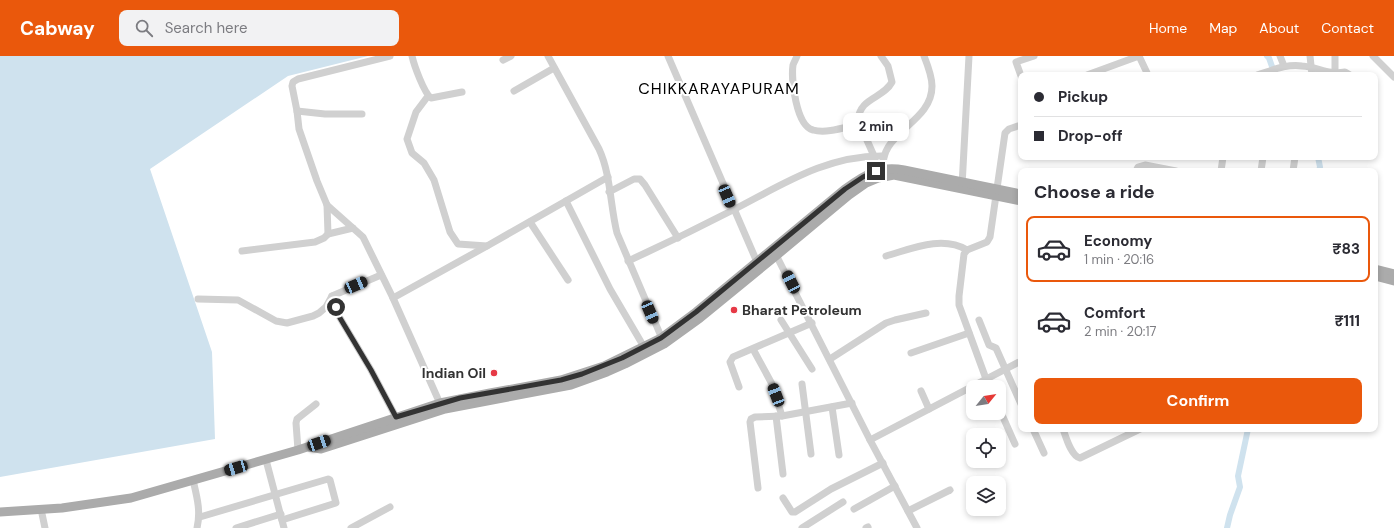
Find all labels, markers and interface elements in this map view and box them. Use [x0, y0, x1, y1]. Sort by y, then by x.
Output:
search box [119, 10, 399, 46]
text: Cabway [20, 16, 95, 41]
icon: search [133, 17, 155, 39]
text: Search here [165, 18, 247, 38]
text: Home [1149, 19, 1187, 37]
text: Map [1209, 19, 1237, 37]
text: About [1259, 19, 1299, 37]
text: Contact [1321, 19, 1374, 37]
district label: CHIKKARAYAPURAM [638, 78, 800, 99]
text: Pickup [1058, 87, 1108, 107]
callout: 2 min [843, 113, 909, 141]
text: 2 min [859, 118, 893, 135]
text: Drop-off [1058, 126, 1123, 146]
route end [867, 162, 885, 180]
text: Choose a ride [1034, 180, 1155, 204]
car [717, 183, 737, 209]
icon: car [1036, 231, 1072, 267]
text: Economy [1084, 231, 1152, 251]
text: ₹83 [1332, 239, 1360, 259]
text: 1 min · 20:16 [1084, 251, 1154, 268]
car [780, 269, 802, 295]
car [343, 275, 369, 295]
route start [327, 298, 345, 316]
car [640, 299, 660, 325]
place label: Bharat Petroleum [742, 301, 862, 319]
icon: car [1036, 303, 1072, 339]
text: Comfort [1084, 303, 1145, 323]
marker: Bharat Petroleum [729, 305, 739, 315]
text: ₹111 [1334, 311, 1360, 331]
text: 2 min · 20:17 [1084, 323, 1156, 340]
place label: Indian Oil [422, 364, 486, 382]
marker: Indian Oil [489, 368, 499, 378]
button: Confirm [1034, 378, 1362, 424]
north arrow [966, 380, 1006, 420]
map controls [966, 380, 1006, 516]
car [766, 382, 786, 408]
button: locate [966, 428, 1006, 468]
car [306, 433, 332, 453]
car [223, 459, 249, 477]
button: layers [966, 476, 1006, 516]

